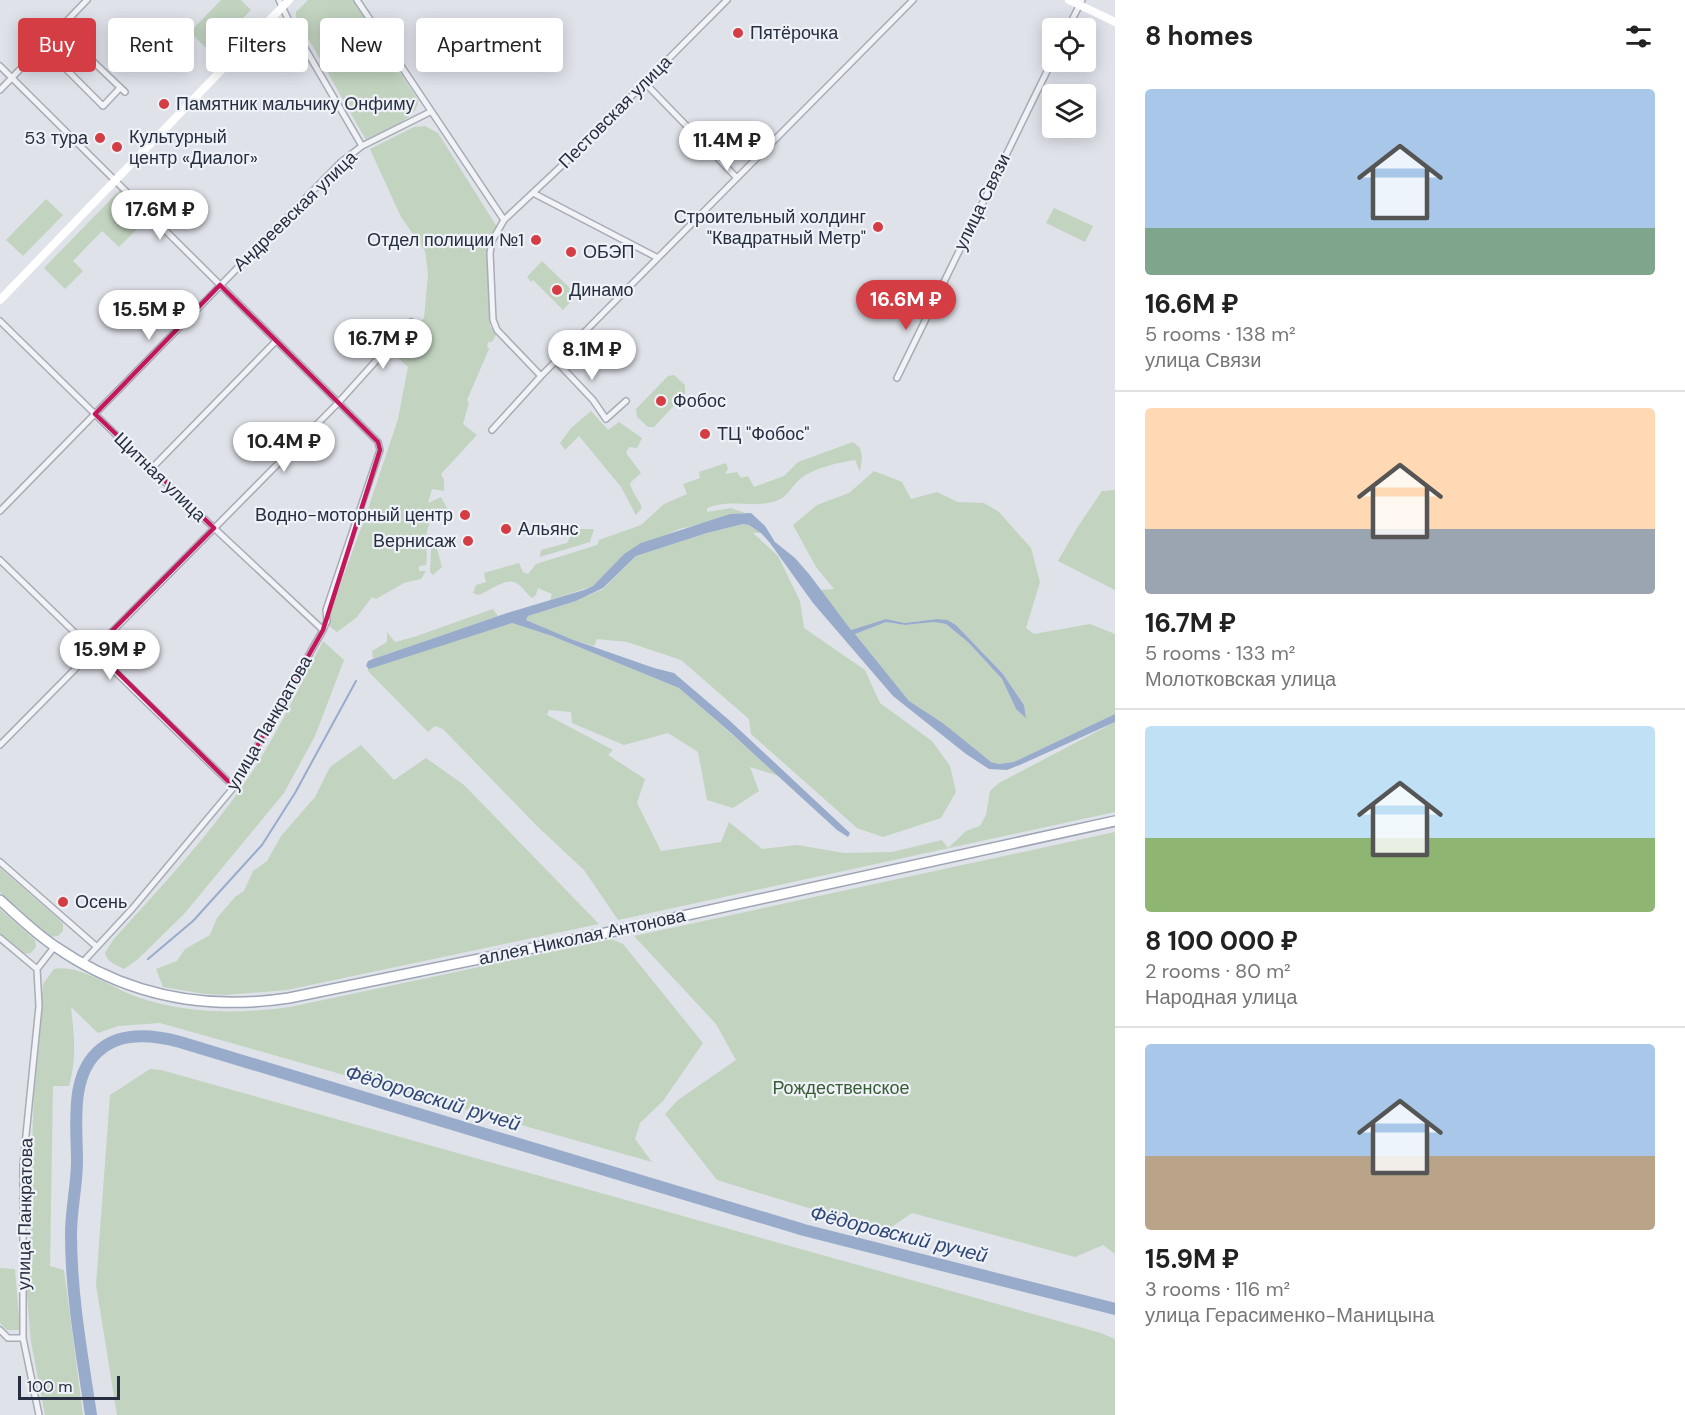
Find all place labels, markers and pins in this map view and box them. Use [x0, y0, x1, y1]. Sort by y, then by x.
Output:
place label: Пятёрочка [750, 21, 839, 45]
marker: Пятёрочка [731, 26, 745, 40]
place label: Памятник мальчику Онфиму [176, 92, 415, 116]
marker: Памятник мальчику Онфиму [157, 97, 171, 111]
pin: 11.4M ₽ [672, 121, 782, 172]
place label: Культурный центр «Диалог» [129, 125, 258, 170]
place label: 53 тура [24, 126, 89, 150]
marker: 53 тура [93, 131, 107, 145]
marker: Культурный центр «Диалог» [110, 140, 124, 154]
pin: 17.6M ₽ [105, 190, 215, 241]
place label: Строительный холдинг "Квадратный Метр" [674, 205, 866, 250]
marker: Строительный холдинг "Квадратный Метр" [871, 220, 885, 234]
place label: Отдел полиции №1 [367, 228, 524, 252]
marker: Отдел полиции №1 [529, 233, 543, 247]
place label: ОБЭП [583, 240, 635, 264]
marker: ОБЭП [564, 245, 578, 259]
place label: Динамо [569, 278, 634, 302]
pin: 16.6M ₽ [851, 280, 961, 331]
marker: Динамо [550, 283, 564, 297]
pin: 15.5M ₽ [94, 290, 204, 341]
pin: 16.7M ₽ [328, 319, 438, 370]
pin: 8.1M ₽ [543, 330, 641, 381]
place label: Фобос [673, 389, 726, 413]
marker: Фобос [654, 394, 668, 408]
pin: 10.4M ₽ [229, 422, 339, 473]
place label: ТЦ "Фобос" [717, 422, 810, 446]
marker: ТЦ "Фобос" [698, 427, 712, 441]
place label: Водно-моторный центр [255, 503, 453, 527]
marker: Водно-моторный центр [458, 508, 472, 522]
place label: Альянс [518, 517, 579, 541]
marker: Альянс [499, 522, 513, 536]
place label: Вернисаж [373, 529, 456, 553]
marker: Вернисаж [461, 534, 475, 548]
pin: 15.9M ₽ [55, 630, 165, 681]
place label: Осень [75, 890, 127, 914]
marker: Осень [56, 895, 70, 909]

